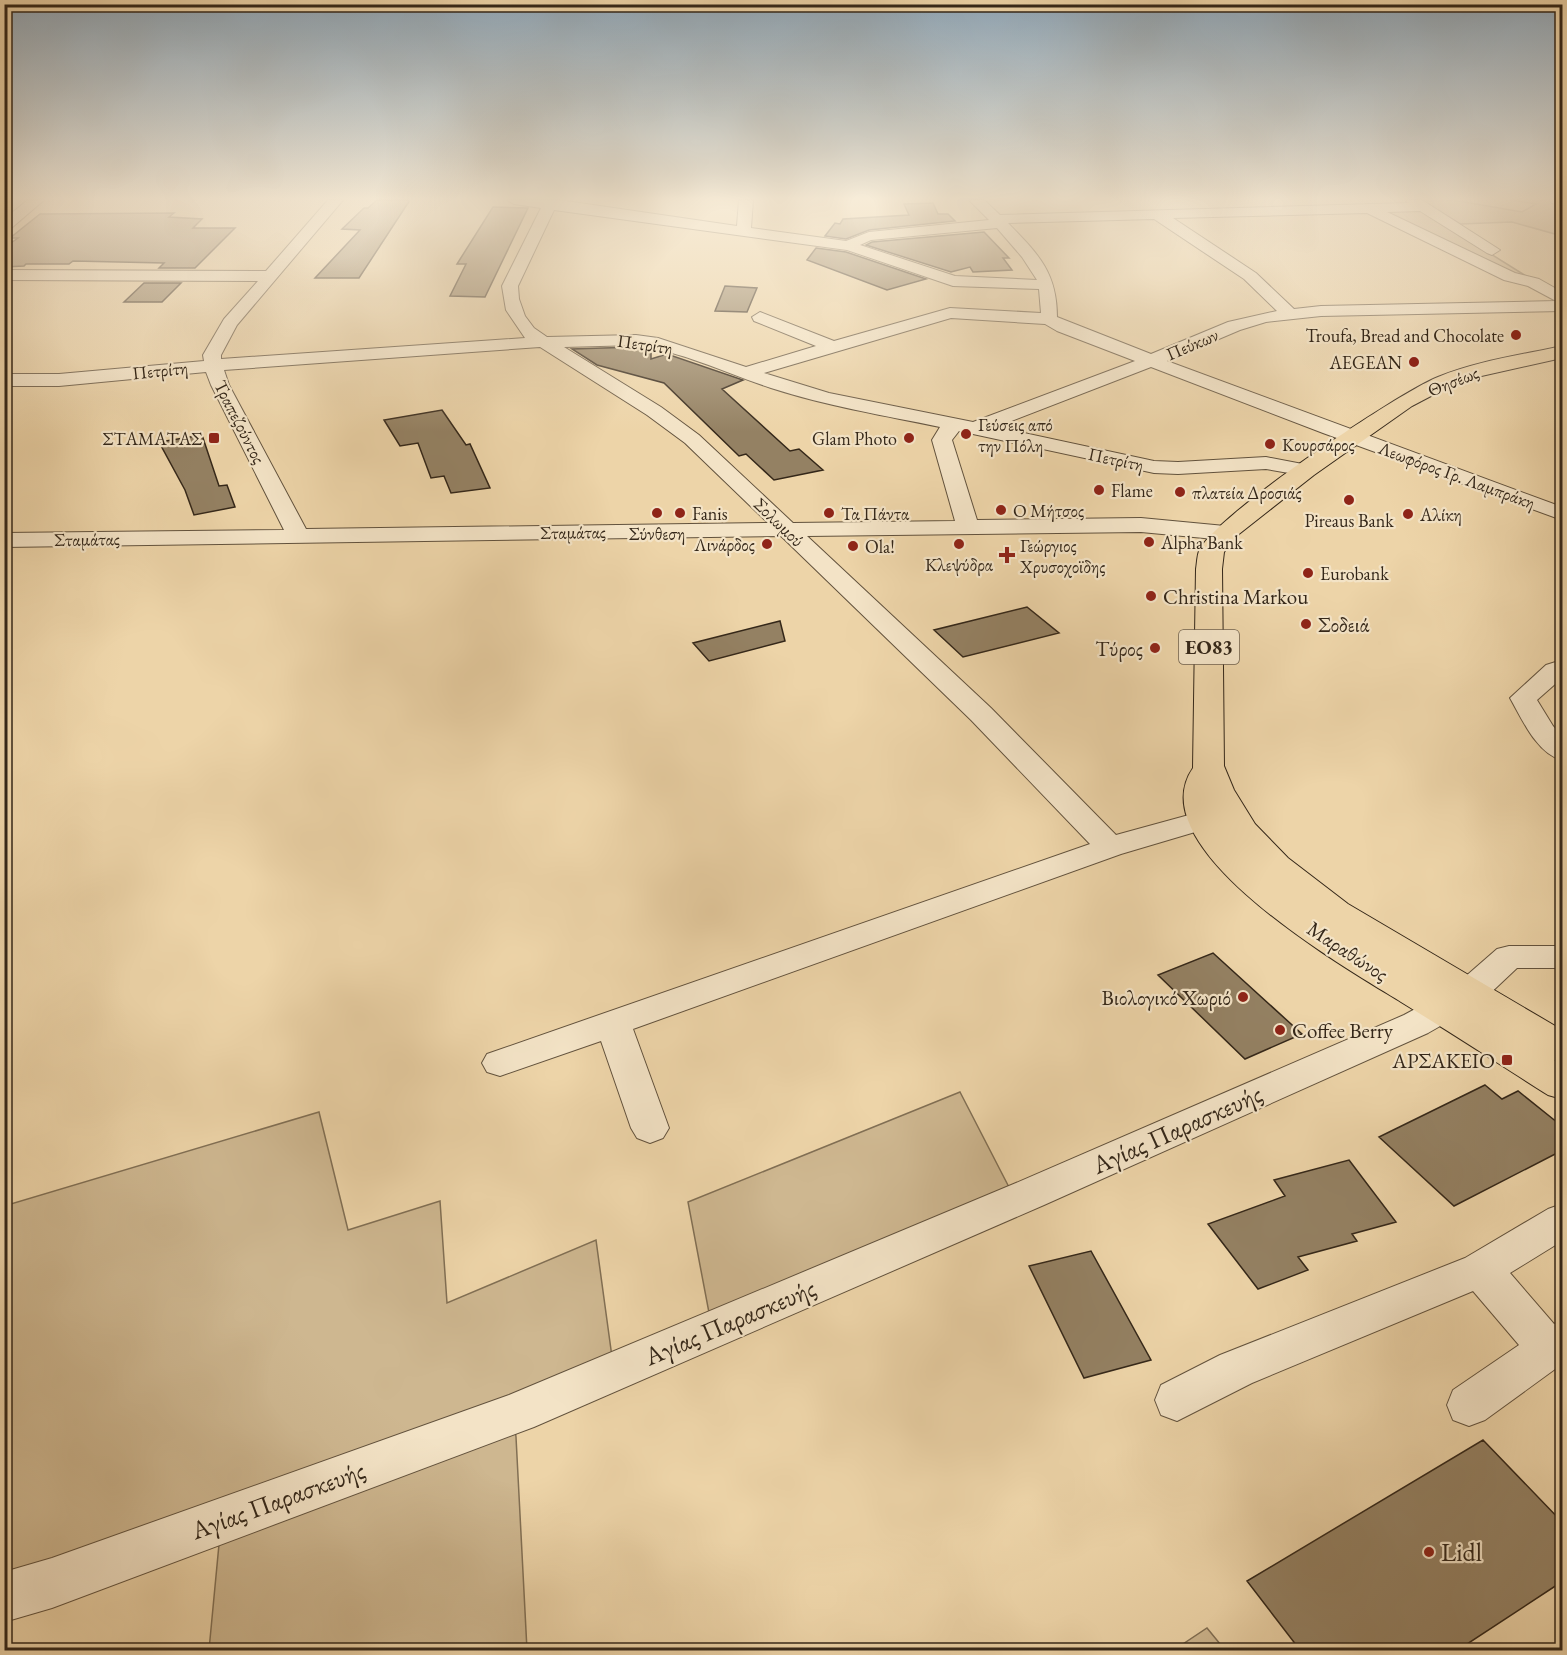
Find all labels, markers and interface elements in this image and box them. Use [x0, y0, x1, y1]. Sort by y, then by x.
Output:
street label: Πεύκων [1162, 323, 1222, 365]
place label: Troufa, Bread and Chocolate [1306, 324, 1504, 347]
marker: Troufa, Bread and Chocolate [1509, 328, 1523, 342]
street label: Πετρίτη [616, 329, 674, 359]
place label: AEGEAN [1328, 351, 1403, 374]
marker: AEGEAN [1407, 355, 1421, 369]
street label: Πετρίτη [131, 356, 189, 384]
street label: Θησέως [1424, 360, 1482, 402]
street label: Τραπεζούντος [209, 376, 271, 468]
place label: Γεύσεις από την Πόλη [978, 413, 1053, 457]
place label: ΣΤΑΜΑΤΑΣ [103, 427, 202, 450]
place label: Glam Photo [812, 427, 897, 450]
marker: Γεύσεις από την Πόλη [959, 427, 973, 441]
marker: ΣΤΑΜΑΤΑΣ [207, 431, 221, 445]
marker: Glam Photo [902, 431, 916, 445]
place label: Κουρσάρος [1282, 433, 1355, 456]
street label: Λεωφόρος Γρ. Λαμπράκη [1375, 436, 1539, 514]
marker: Κουρσάρος [1263, 437, 1277, 451]
street label: Πετρίτη [1086, 442, 1146, 476]
place label: Flame [1111, 479, 1153, 502]
place label: πλατεία Δροσιάς [1192, 481, 1302, 504]
marker: Flame [1092, 483, 1106, 497]
marker: πλατεία Δροσιάς [1173, 485, 1187, 499]
street label: Σολωμού [749, 492, 809, 552]
marker: Pireaus Bank [1342, 493, 1356, 507]
place label: Ο Μήτσος [1013, 499, 1084, 522]
place label: Fanis [692, 502, 728, 525]
place label: Τα Πάντα [841, 502, 910, 525]
marker: Ο Μήτσος [994, 503, 1008, 517]
place label: Αλίκη [1419, 503, 1462, 526]
marker: Σύνθεση [650, 506, 664, 520]
marker: Fanis [673, 506, 687, 520]
marker: Τα Πάντα [822, 506, 836, 520]
marker: Αλίκη [1401, 507, 1415, 521]
place label: Pireaus Bank [1304, 509, 1394, 532]
street label: Σταμάτας [540, 520, 606, 544]
place label: Σύνθεση [629, 522, 685, 545]
street label: Σταμάτας [54, 527, 120, 551]
place label: Alpha Bank [1160, 531, 1243, 554]
place label: Λινάρδος [693, 533, 755, 556]
place label: Γεώργιος Χρυσοχοϊδης [1019, 534, 1105, 578]
place label: Ola! [865, 535, 895, 558]
marker: Alpha Bank [1142, 535, 1156, 549]
marker: Λινάρδος [760, 537, 774, 551]
marker: Κλεψύδρα [952, 537, 966, 551]
marker: Ola! [846, 539, 860, 553]
marker: Γεώργιος Χρυσοχοϊδης [998, 546, 1016, 564]
place label: Κλεψύδρα [925, 553, 994, 576]
place label: Eurobank [1320, 562, 1389, 585]
marker: Eurobank [1301, 566, 1315, 580]
place label: Christina Markou [1163, 583, 1308, 610]
marker: Christina Markou [1144, 589, 1158, 603]
place label: Σοδειά [1318, 611, 1370, 638]
marker: Σοδειά [1299, 617, 1313, 631]
road number: ΕΟ83 [1179, 630, 1239, 664]
place label: Τύρος [1095, 635, 1143, 662]
marker: Τύρος [1148, 641, 1162, 655]
street label: Μαραθώνος [1302, 915, 1394, 987]
place label: Βιολογικό Χωριό [1102, 984, 1231, 1011]
marker: Βιολογικό Χωριό [1236, 990, 1250, 1004]
place label: Coffee Berry [1292, 1017, 1394, 1044]
marker: Coffee Berry [1273, 1023, 1287, 1037]
place label: ΑΡΣΑΚΕΙΟ [1391, 1047, 1495, 1074]
marker: ΑΡΣΑΚΕΙΟ [1500, 1053, 1514, 1067]
street label: Αγίας Παρασκευής [1086, 1076, 1267, 1182]
street label: Αγίας Παρασκευής [638, 1271, 821, 1374]
street label: Αγίας Παρασκευής [185, 1453, 370, 1548]
place label: Lidl [1441, 1535, 1482, 1569]
marker: Lidl [1422, 1545, 1436, 1559]

